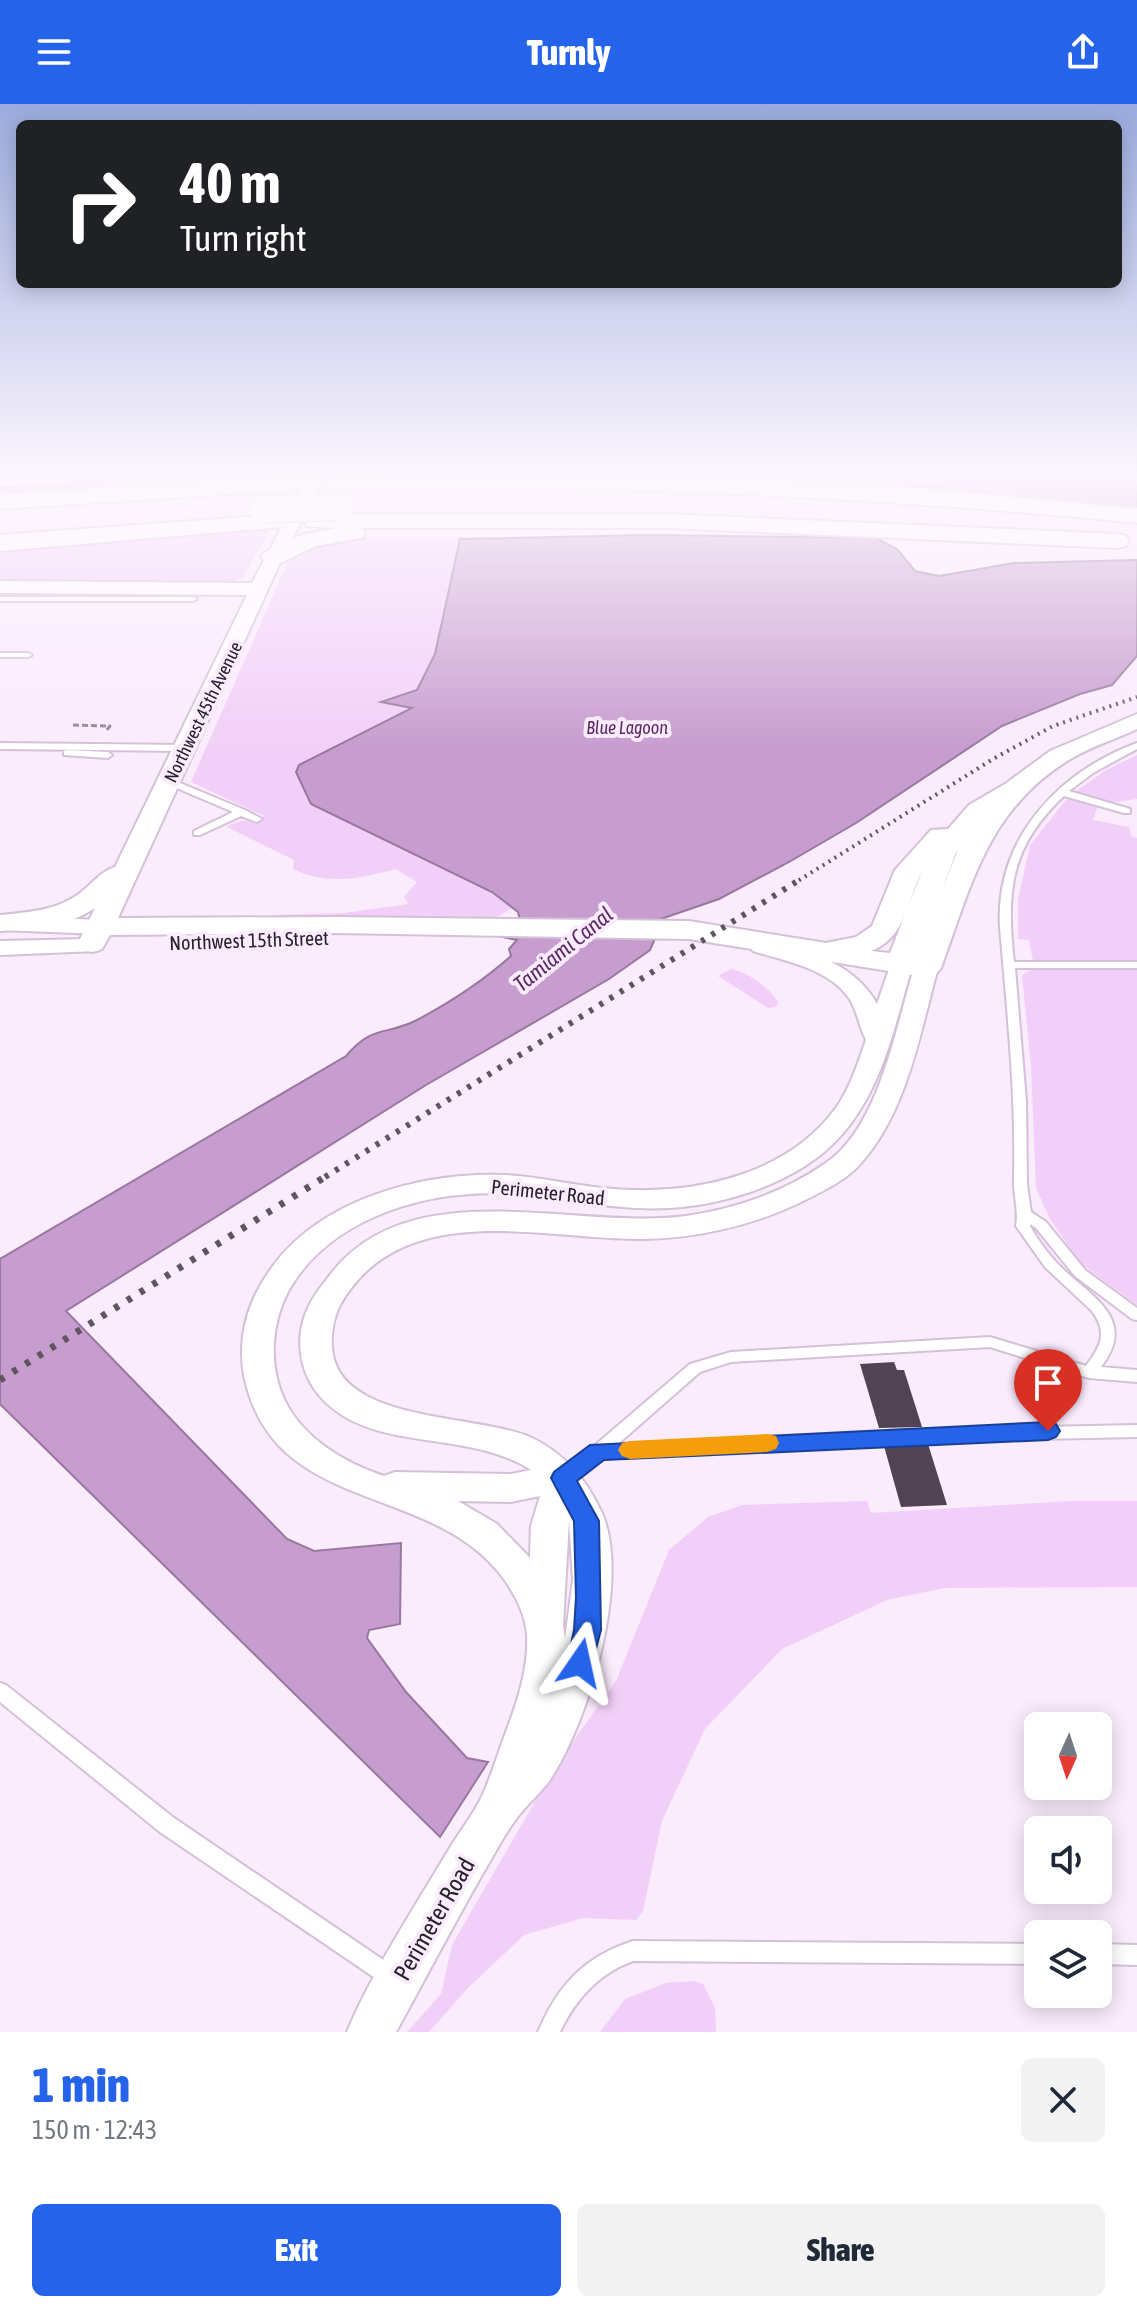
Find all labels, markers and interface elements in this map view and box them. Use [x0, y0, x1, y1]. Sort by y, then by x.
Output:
icon: menu [32, 30, 76, 74]
icon: share [1061, 30, 1105, 74]
text: Turnly [527, 31, 610, 73]
text: 40 m [180, 151, 281, 215]
icon: right [48, 152, 152, 256]
text: Turn right [180, 217, 307, 259]
street label: Northwest 45th Avenue [160, 638, 246, 786]
water label: Blue Lagoon [586, 717, 668, 738]
water label: Tamiami Canal [508, 901, 618, 997]
street label: Northwest 15th Street [169, 926, 329, 954]
street label: Perimeter Road [490, 1175, 606, 1209]
pin [1014, 1349, 1082, 1431]
icon: arrive [1026, 1361, 1070, 1405]
position arrow [538, 1621, 622, 1705]
north arrow [1024, 1712, 1112, 1800]
map controls [1024, 1712, 1112, 2008]
button: sound [1024, 1816, 1112, 1904]
street label: Perimeter Road [388, 1853, 480, 1985]
button: layers [1024, 1920, 1112, 2008]
text: 1 min [32, 2057, 130, 2112]
button: close [1021, 2058, 1105, 2142]
text: 150 m · 12:43 [32, 2115, 157, 2145]
button: Exit [32, 2204, 561, 2296]
button: Share [577, 2204, 1105, 2296]

